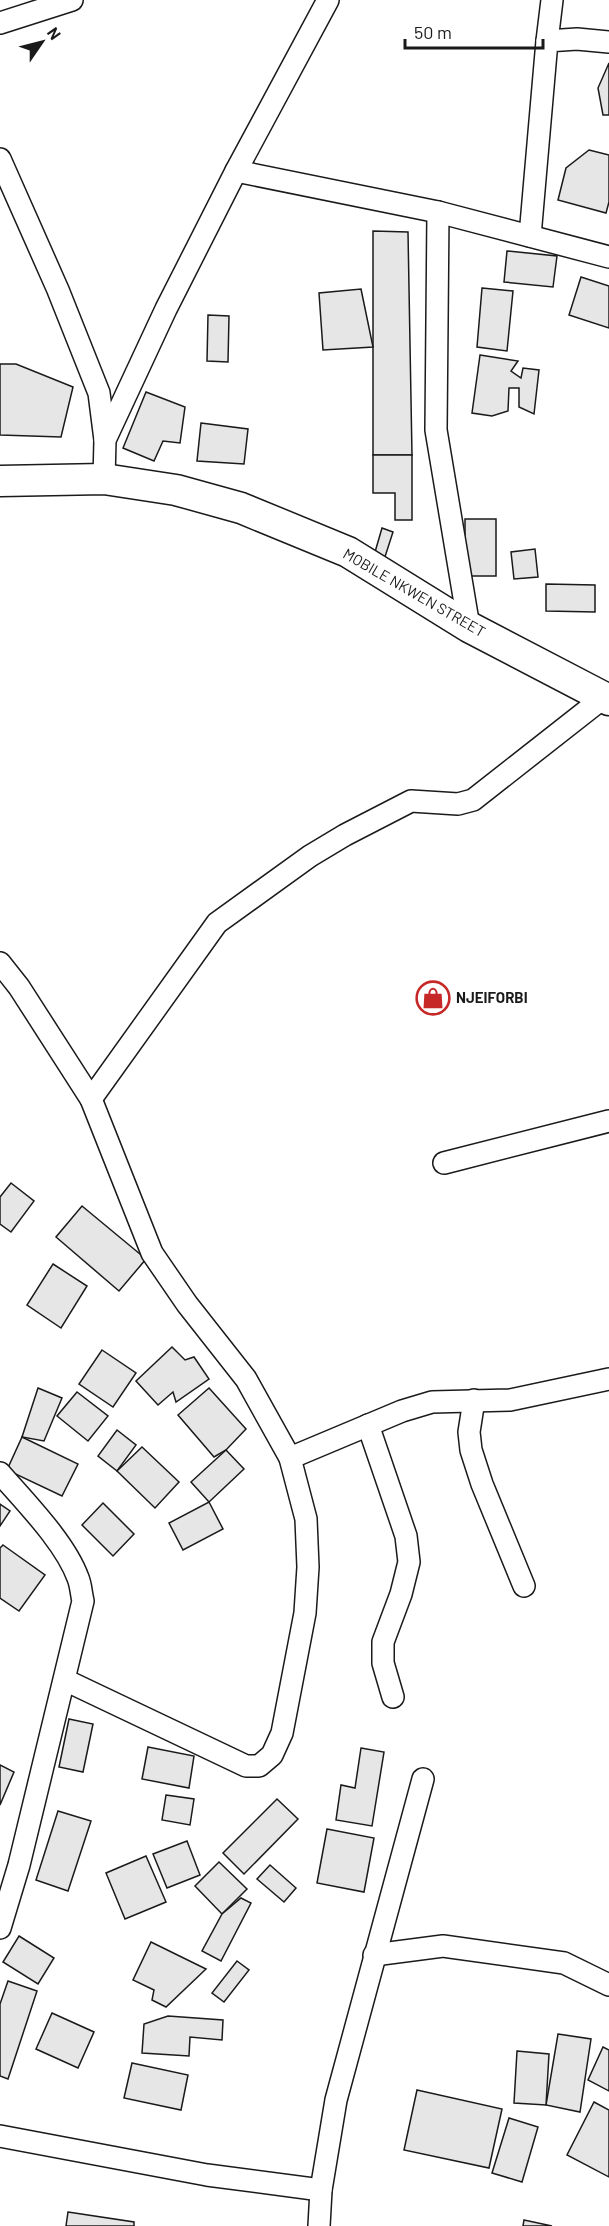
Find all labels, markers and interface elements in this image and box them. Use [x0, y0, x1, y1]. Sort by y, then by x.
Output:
north arrow [12, 12, 72, 72]
scale bar [405, 12, 543, 50]
text: 50 m [414, 21, 452, 43]
text: N [44, 23, 66, 43]
street label: MOBILE NKWEN STREET [340, 544, 489, 640]
shop icon: NJEIFORBI [415, 980, 451, 1016]
place label: NJEIFORBI [456, 988, 528, 1006]

